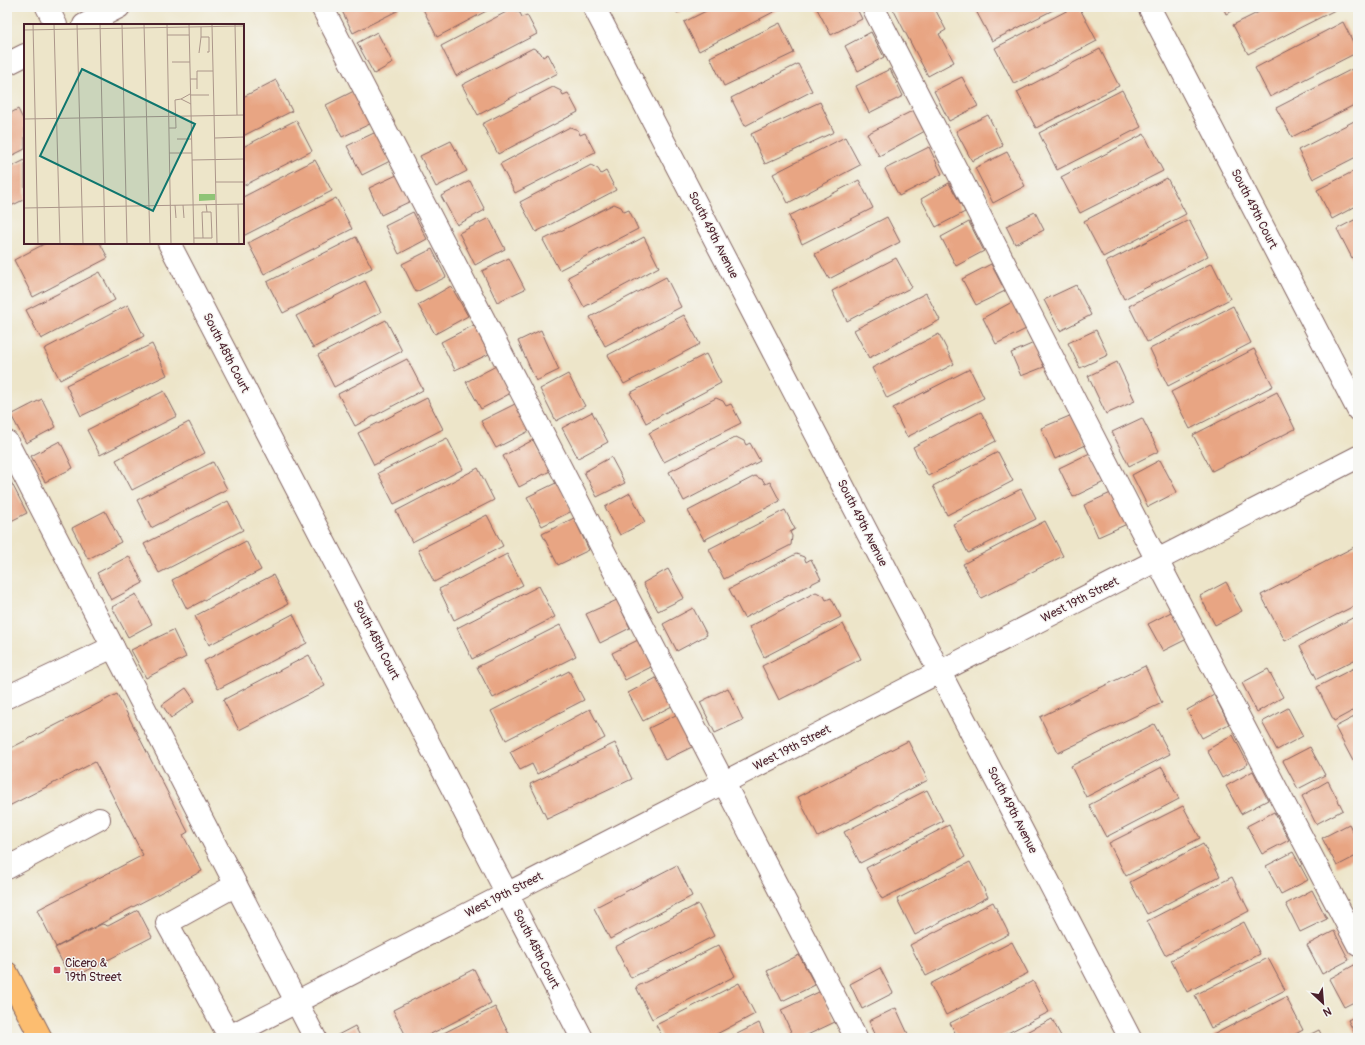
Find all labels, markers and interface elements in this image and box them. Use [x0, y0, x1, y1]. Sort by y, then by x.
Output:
inset map [24, 24, 244, 244]
street label: South 49th Court [1227, 166, 1281, 252]
street label: South 49th Avenue [685, 189, 741, 281]
street label: South 48th Court [199, 311, 253, 396]
street label: South 49th Avenue [834, 477, 890, 569]
street label: West 19th Street [1039, 574, 1122, 626]
street label: South 48th Court [349, 598, 403, 683]
street label: West 19th Street [751, 722, 834, 774]
street label: South 49th Avenue [984, 764, 1040, 856]
street label: West 19th Street [463, 869, 546, 921]
street label: South 48th Court [509, 907, 563, 992]
place label: Cicero & 19th Street [65, 956, 122, 985]
marker: Cicero & 19th Street [52, 965, 62, 975]
north arrow [1303, 983, 1343, 1023]
text: N [1320, 1004, 1333, 1019]

